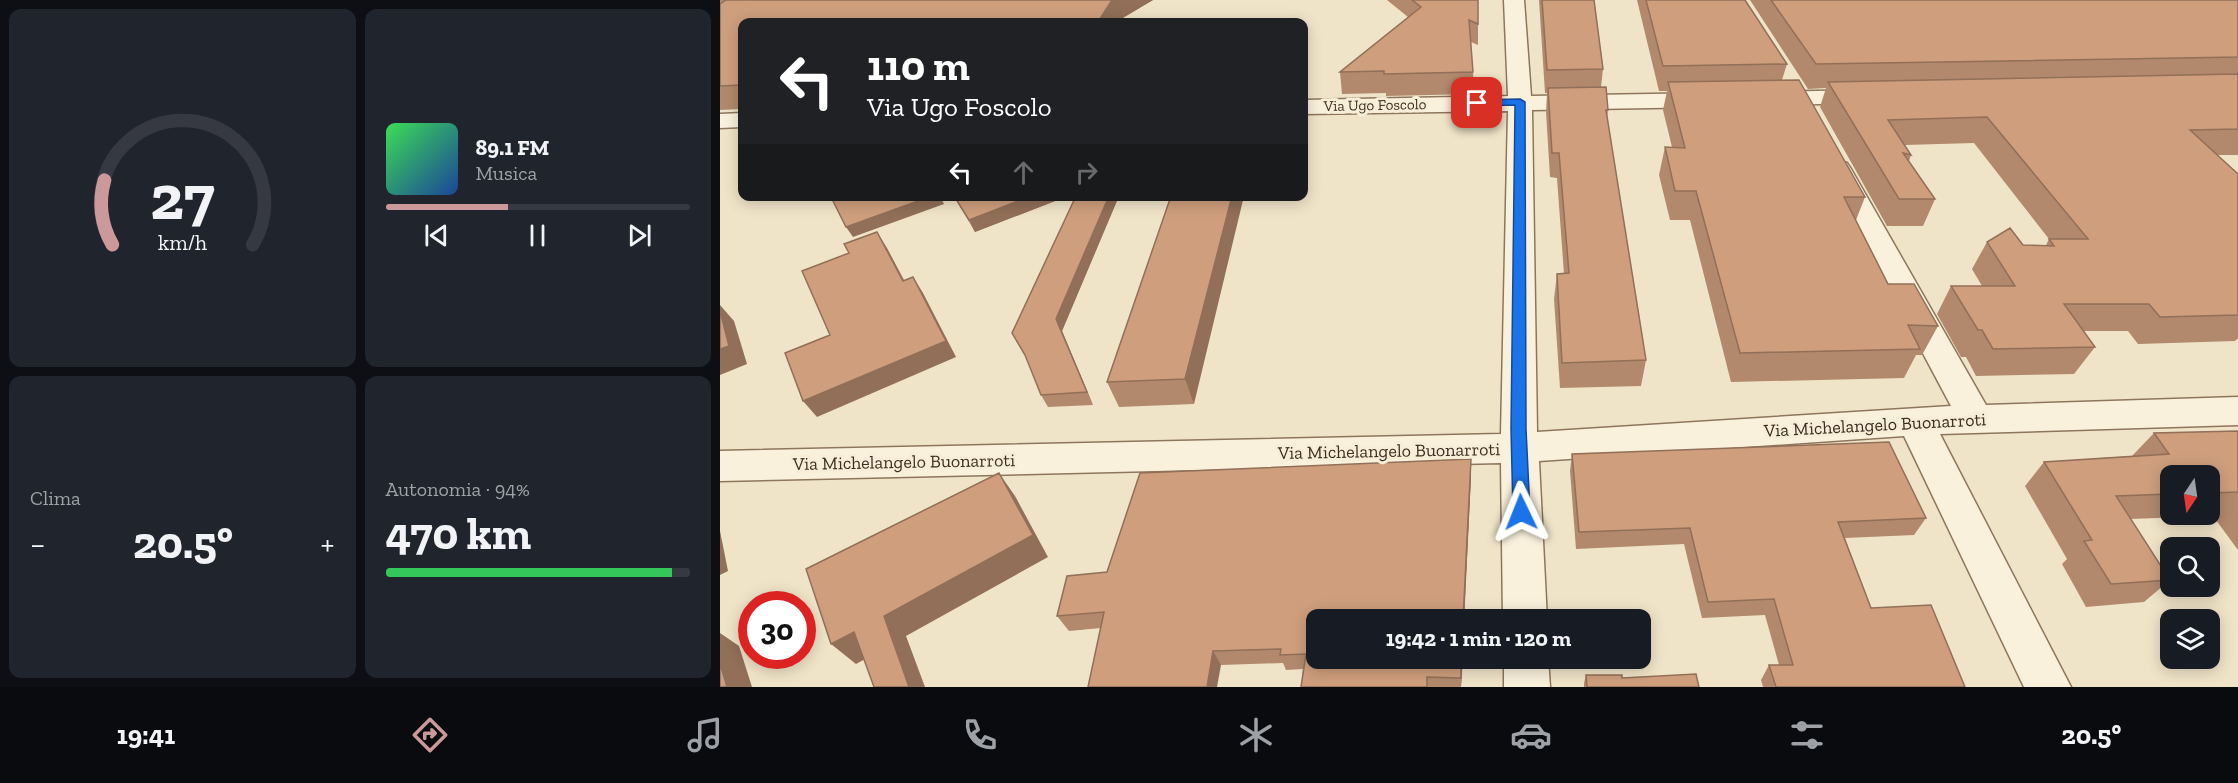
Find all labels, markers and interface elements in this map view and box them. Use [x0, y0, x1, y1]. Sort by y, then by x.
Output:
text: 110 m [867, 40, 970, 91]
icon: left [768, 42, 846, 120]
pin [1451, 77, 1502, 128]
icon: arrive [1460, 86, 1493, 119]
text: Via Ugo Foscolo [867, 91, 1052, 123]
street label: Via Ugo Foscolo [1323, 95, 1427, 115]
text: 89.1 FM [476, 134, 549, 161]
icon: left [944, 156, 977, 189]
icon: ahead [1007, 156, 1040, 189]
icon: right [1070, 156, 1103, 189]
text: 27 [150, 160, 215, 235]
text: Musica [476, 161, 537, 185]
icon: previous [420, 219, 453, 252]
icon: pause [521, 219, 554, 252]
icon: next [623, 219, 656, 252]
text: km/h [158, 230, 207, 255]
street label: Via Michelangelo Buonarroti [1762, 408, 1987, 442]
street label: Via Michelangelo Buonarroti [1277, 438, 1500, 464]
street label: Via Michelangelo Buonarroti [792, 449, 1015, 475]
north arrow [2160, 465, 2220, 525]
map controls [2160, 465, 2220, 669]
text: Autonomia · 94% [386, 477, 530, 501]
position arrow [1489, 480, 1553, 544]
text: Clima [30, 486, 81, 510]
text: 470 km [386, 507, 531, 561]
text: 20.5° [133, 516, 233, 570]
text: − [30, 524, 45, 563]
text: + [321, 524, 335, 563]
button: search [2160, 537, 2220, 597]
speed limit sign: 30 [738, 591, 816, 669]
button: layers [2160, 609, 2220, 669]
text: 19:42 · 1 min · 120 m [1386, 625, 1571, 652]
icon: directions [409, 714, 451, 756]
icon: music [684, 714, 726, 756]
icon: phone [959, 714, 1001, 756]
icon: climate [1235, 714, 1277, 756]
icon: car [1510, 714, 1552, 756]
icon: filters [1786, 714, 1828, 756]
text: 19:41 [117, 719, 175, 751]
text: 20.5° [2061, 719, 2121, 751]

